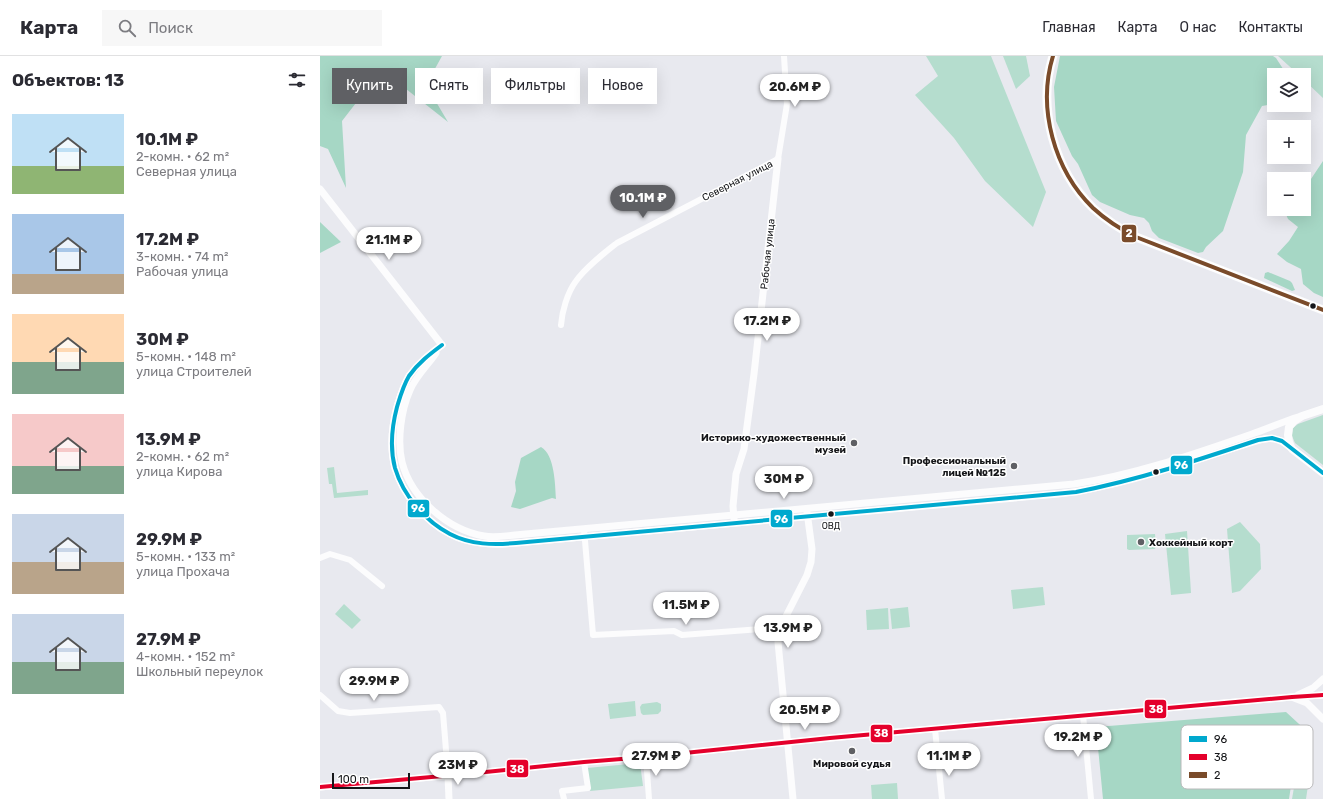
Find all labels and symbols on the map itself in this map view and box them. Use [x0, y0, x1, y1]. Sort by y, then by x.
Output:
pin: 20.6M ₽ [758, 74, 832, 108]
street label: Северная улица [700, 158, 775, 204]
pin: 10.1M ₽ [606, 185, 680, 219]
street label: Рабочая улица [758, 218, 778, 290]
line badge: 2 [1121, 224, 1137, 243]
pin: 21.1M ₽ [352, 227, 426, 261]
text: 2 [1125, 227, 1133, 240]
unlabelled marker [1308, 301, 1318, 311]
pin: 17.2M ₽ [730, 308, 804, 342]
place label: Историко-художественный музей [701, 432, 846, 456]
marker: Историко-художественный музей [849, 438, 859, 448]
place label: Профессиональный лицей №125 [903, 455, 1007, 479]
line badge: 96 [1170, 455, 1193, 475]
text: 96 [1174, 459, 1188, 472]
marker: Профессиональный лицей №125 [1009, 461, 1019, 471]
pin: 30M ₽ [756, 466, 812, 500]
unlabelled marker [1151, 467, 1161, 477]
line badge: 96 [407, 499, 430, 518]
text: 96 [411, 502, 425, 515]
line badge: 96 [770, 509, 793, 528]
marker: ОВД [826, 509, 836, 519]
text: 96 [774, 513, 788, 526]
place label: ОВД [822, 521, 841, 531]
marker: Хоккейный корт [1136, 537, 1146, 547]
place label: Хоккейный корт [1149, 537, 1234, 549]
pin: 11.5M ₽ [649, 592, 723, 626]
pin: 13.9M ₽ [751, 615, 825, 649]
pin: 29.9M ₽ [337, 668, 411, 702]
pin: 20.5M ₽ [768, 697, 842, 731]
line badge: 38 [1144, 699, 1167, 719]
text: 38 [1149, 703, 1163, 716]
line badge: 38 [870, 724, 893, 743]
pin: 19.2M ₽ [1041, 724, 1115, 758]
legend [1181, 725, 1313, 789]
text: 38 [874, 727, 888, 740]
text: 96 [1214, 733, 1227, 746]
pin: 27.9M ₽ [619, 743, 693, 777]
pin: 11.1M ₽ [912, 743, 986, 777]
marker: Мировой судья [847, 746, 857, 756]
text: 38 [1214, 751, 1228, 764]
pin: 23M ₽ [430, 752, 486, 786]
place label: Мировой судья [813, 758, 891, 770]
line badge: 38 [506, 759, 529, 778]
text: 38 [510, 763, 524, 776]
text: 2 [1214, 769, 1220, 782]
scale bar [332, 771, 410, 790]

